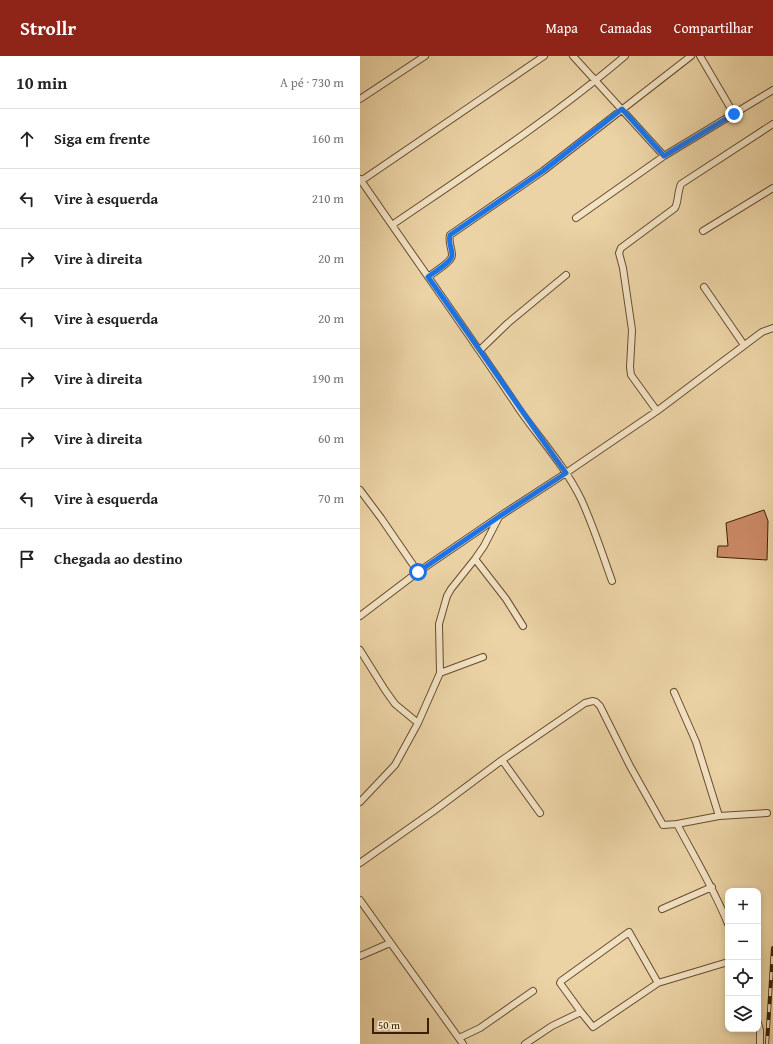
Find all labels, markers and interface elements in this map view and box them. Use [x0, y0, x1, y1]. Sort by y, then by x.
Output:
text: Strollr [20, 14, 76, 42]
text: Mapa [546, 18, 578, 38]
text: Camadas [600, 18, 652, 38]
text: Compartilhar [674, 18, 753, 38]
text: 10 min [16, 70, 67, 95]
text: A pé · 730 m [280, 73, 344, 92]
route end [725, 105, 743, 123]
icon: ahead [16, 128, 38, 150]
text: Siga em frente [54, 128, 150, 149]
text: 160 m [312, 129, 344, 148]
icon: left [16, 188, 38, 210]
text: Vire à esquerda [54, 188, 158, 209]
text: 210 m [312, 189, 344, 208]
icon: right [16, 248, 38, 270]
text: Vire à direita [54, 248, 142, 269]
text: 20 m [318, 249, 344, 268]
icon: left [16, 308, 38, 330]
text: Vire à esquerda [54, 308, 158, 329]
text: 20 m [318, 309, 344, 328]
icon: right [16, 368, 38, 390]
text: Vire à direita [54, 368, 142, 389]
text: 190 m [312, 369, 344, 388]
icon: right [16, 428, 38, 450]
text: Vire à direita [54, 428, 142, 449]
text: 60 m [318, 429, 344, 448]
icon: left [16, 488, 38, 510]
text: Vire à esquerda [54, 488, 158, 509]
text: 70 m [318, 489, 344, 508]
icon: arrive [16, 548, 38, 570]
text: Chegada ao destino [54, 548, 182, 569]
route start [409, 563, 427, 581]
map controls [725, 888, 761, 1032]
button: + [725, 888, 761, 924]
button: − [725, 924, 761, 960]
button: locate [725, 960, 761, 996]
button: layers [725, 996, 761, 1032]
scale bar [372, 1016, 429, 1035]
text: 50 m [378, 1017, 400, 1033]

